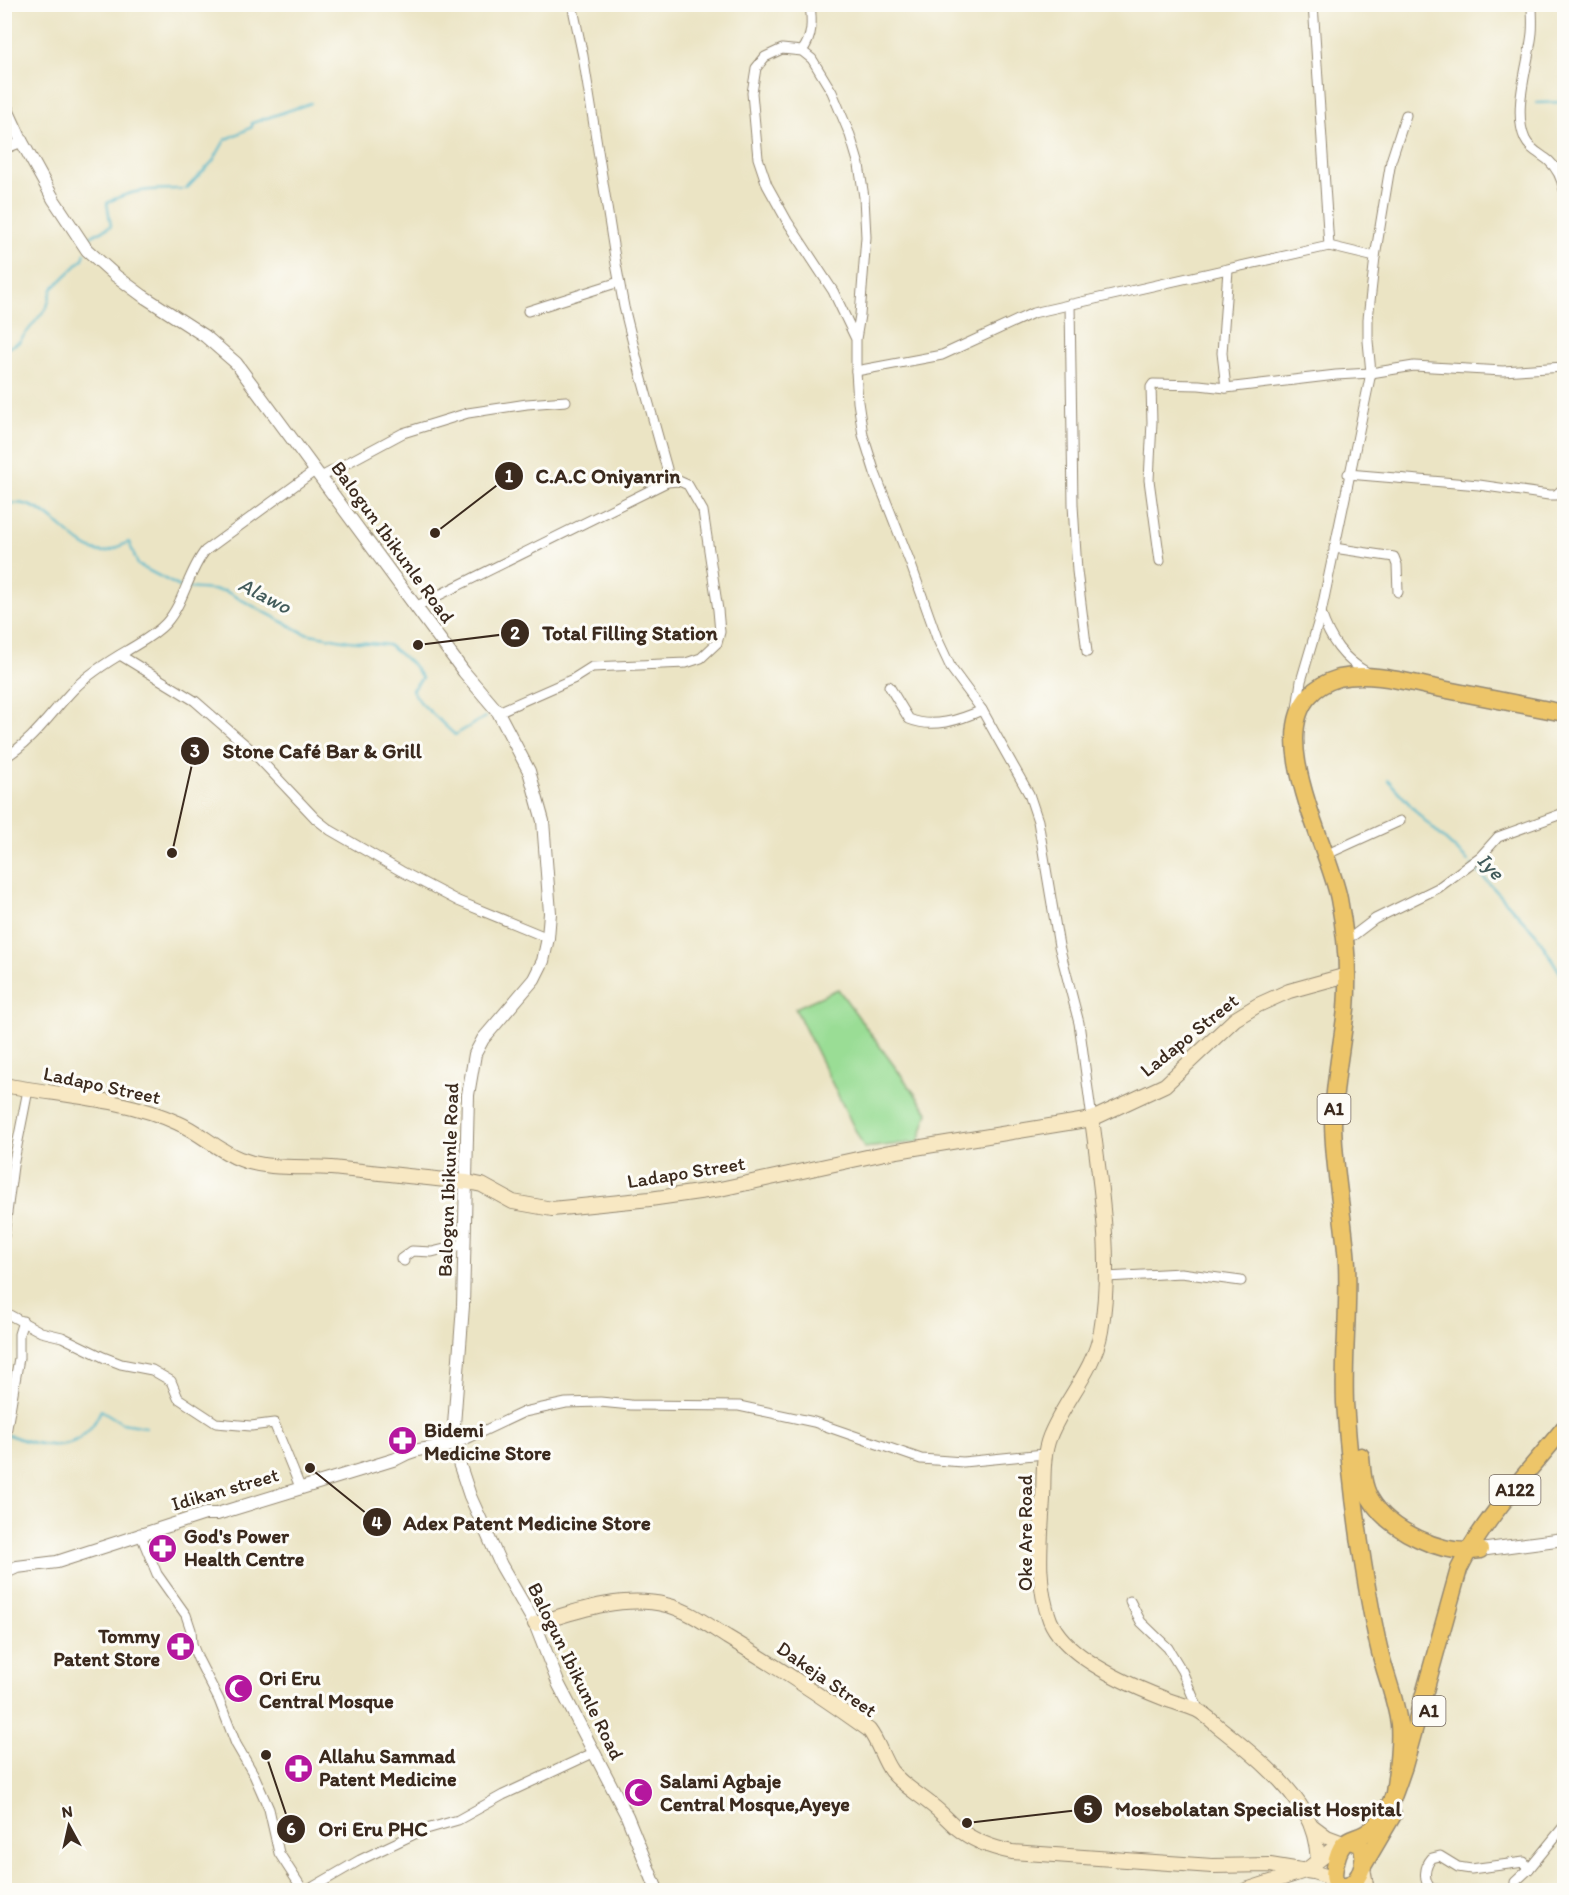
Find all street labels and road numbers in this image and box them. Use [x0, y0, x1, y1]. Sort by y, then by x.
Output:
street label: Balogun Ibikunle Road [326, 456, 460, 628]
street label: Ladapo Street [1135, 988, 1243, 1082]
street label: Ladapo Street [41, 1061, 163, 1109]
street label: Balogun Ibikunle Road [433, 1082, 463, 1277]
road number: A1 [1318, 1094, 1350, 1124]
street label: Ladapo Street [625, 1151, 747, 1193]
street label: Idikan street [169, 1462, 281, 1516]
street label: Oke Are Road [1013, 1475, 1037, 1591]
road number: A122 [1490, 1475, 1540, 1505]
street label: Balogun Ibikunle Road [523, 1578, 629, 1764]
street label: Dakeja Street [772, 1636, 882, 1723]
road number: A1 [1412, 1696, 1446, 1726]

